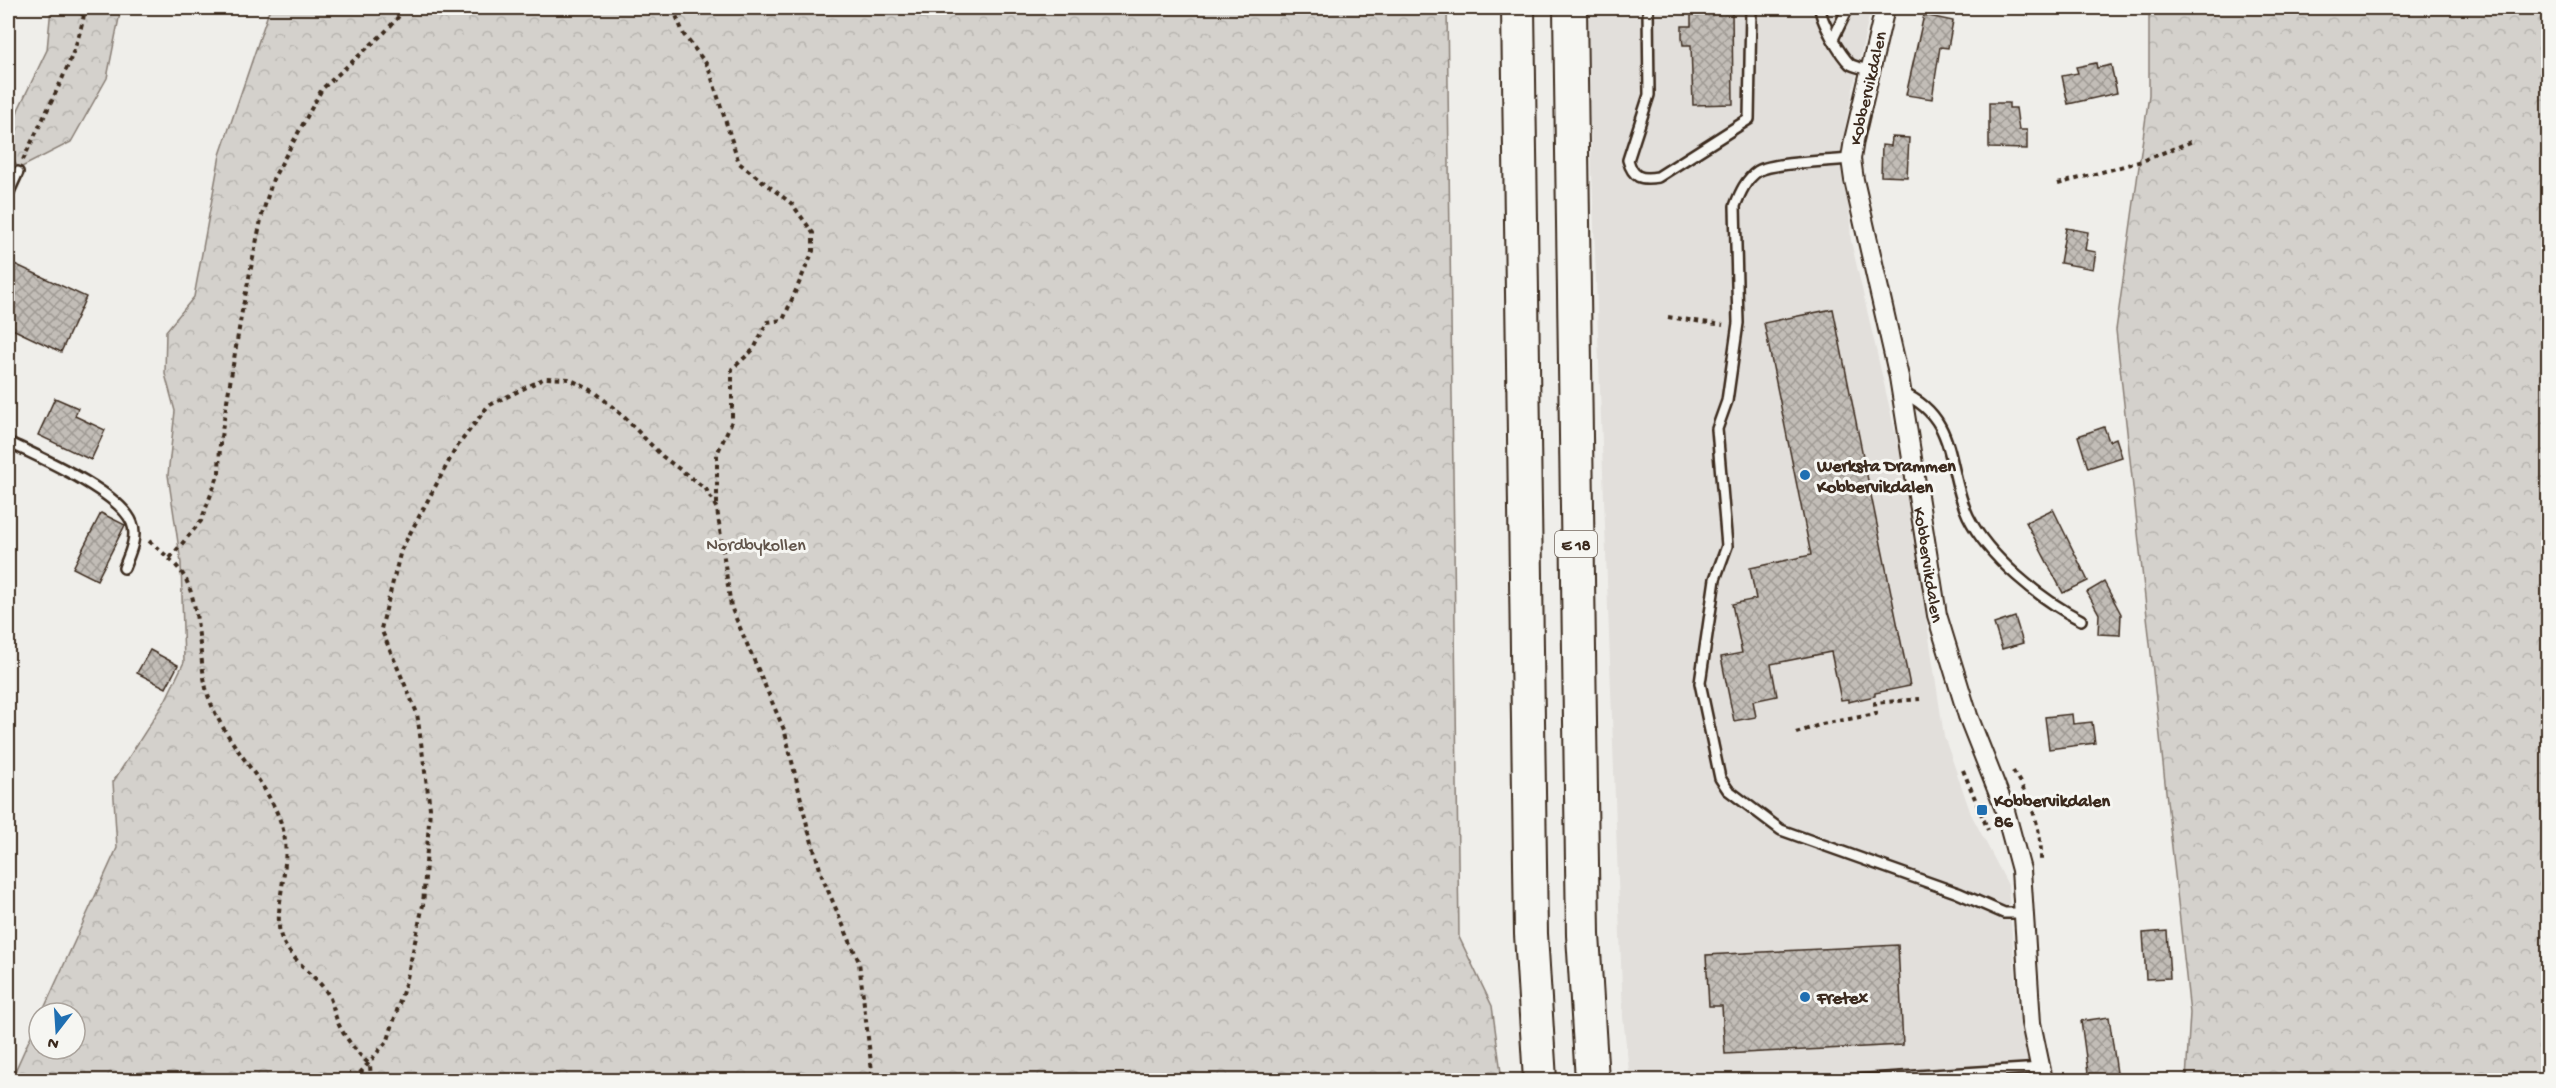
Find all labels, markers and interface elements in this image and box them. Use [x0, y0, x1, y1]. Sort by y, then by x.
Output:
street label: Kobbervikdalen [1846, 29, 1893, 148]
place label: Werksta Drammen Kobbervikdalen [1816, 457, 1956, 499]
marker: Werksta Drammen Kobbervikdalen [1798, 468, 1812, 482]
street label: Kobbervikdalen [1907, 506, 1947, 626]
road number: E 18 [1555, 531, 1597, 557]
park label: Nordbykollen [706, 536, 806, 557]
place label: Kobbervikdalen 86 [1993, 792, 2111, 834]
marker: Kobbervikdalen 86 [1975, 803, 1989, 817]
place label: Fretex [1816, 989, 1869, 1010]
marker: Fretex [1798, 990, 1812, 1004]
north arrow [27, 1001, 87, 1061]
text: N [45, 1031, 61, 1053]

